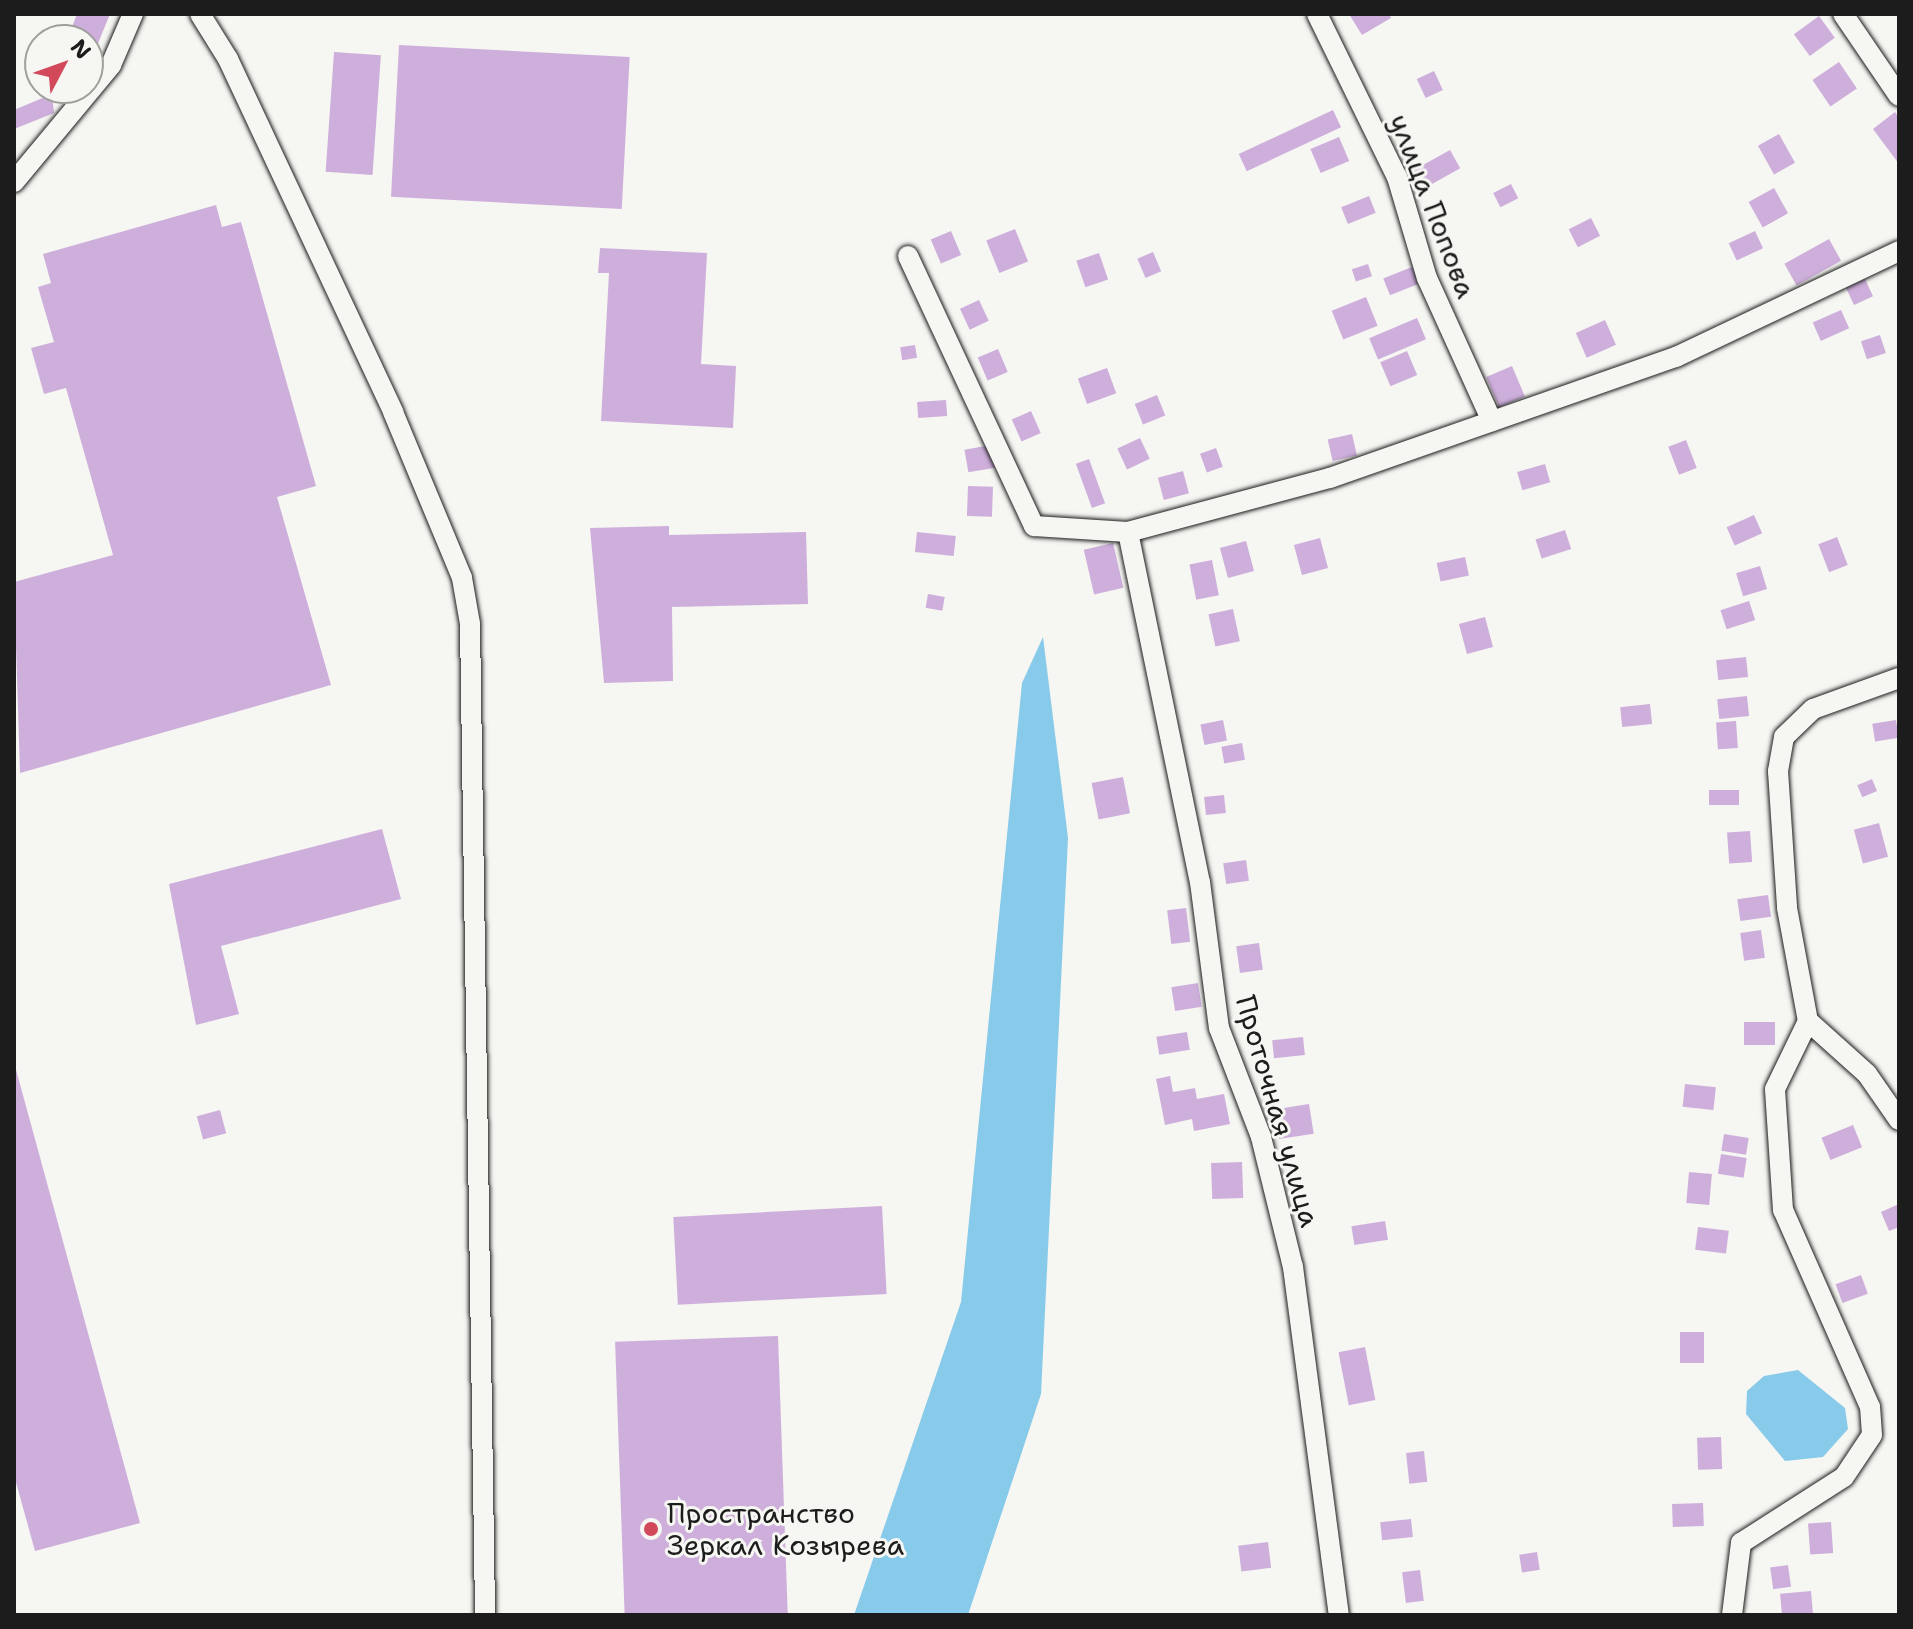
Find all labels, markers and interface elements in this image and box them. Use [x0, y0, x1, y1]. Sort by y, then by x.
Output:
north arrow [24, 24, 104, 104]
text: N [64, 33, 98, 65]
street label: улица Попова [1382, 109, 1484, 303]
street label: Проточная улица [1229, 991, 1327, 1231]
place label: Пространство Зеркал Козырева [667, 1496, 904, 1562]
marker: Пространство Зеркал Козырева [642, 1520, 660, 1538]

